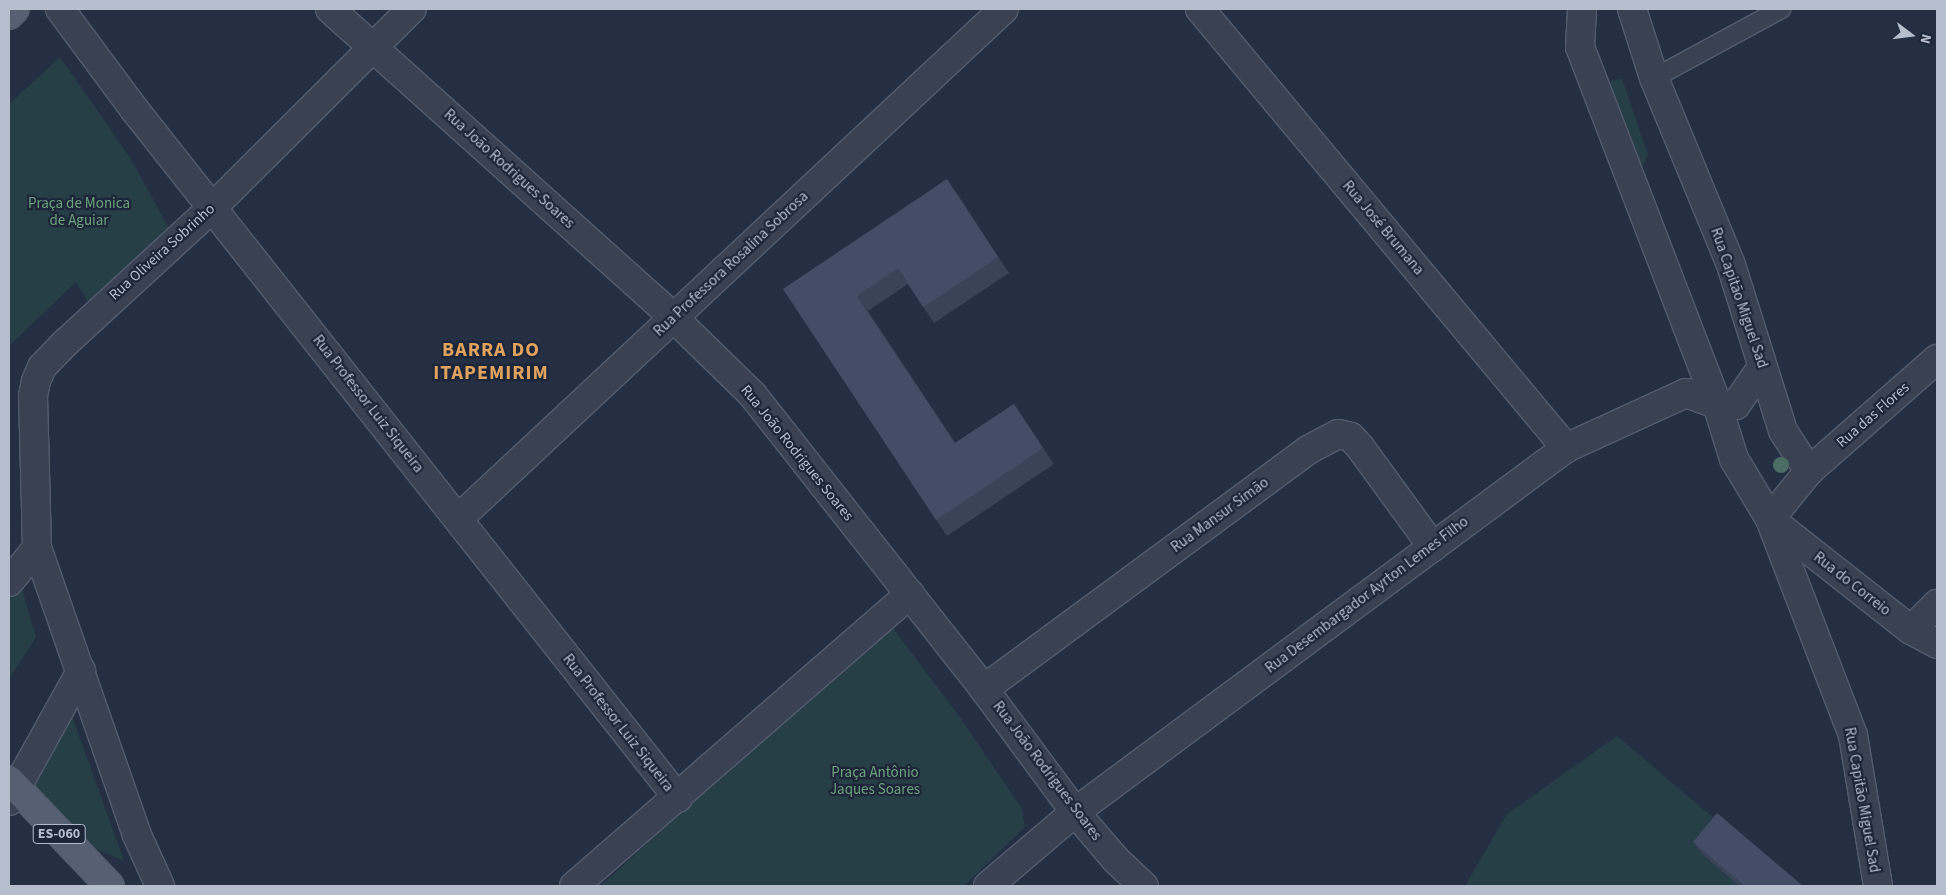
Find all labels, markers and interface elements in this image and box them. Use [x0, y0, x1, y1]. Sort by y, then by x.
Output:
north arrow [1886, 10, 1936, 60]
text: N [1915, 32, 1936, 46]
street label: Rua João Rodrigues Soares [440, 106, 578, 232]
street label: Rua José Brumana [1338, 177, 1428, 279]
street label: Rua Professora Rosalina Sobrosa [650, 188, 812, 340]
park label: Praça de Monica de Aguiar [28, 194, 130, 229]
street label: Rua Oliveira Sobrinho [105, 200, 219, 304]
street label: Rua Capitão Miguel Sad [1707, 225, 1771, 371]
street label: Rua Professor Luiz Siqueira [309, 332, 427, 476]
district label: BARRA DO ITAPEMIRIM [432, 339, 550, 386]
street label: Rua das Flores [1833, 378, 1913, 452]
street label: Rua João Rodrigues Soares [737, 381, 857, 525]
street label: Rua Mansur Simão [1168, 474, 1272, 556]
street label: Rua Desembargador Ayrton Lemes Filho [1262, 513, 1472, 677]
street label: Rua do Correio [1810, 548, 1894, 620]
street label: Rua Professor Luiz Siqueira [559, 651, 677, 795]
street label: Rua João Rodrigues Soares [989, 698, 1105, 844]
street label: Rua Capitão Miguel Sad [1840, 726, 1884, 874]
park label: Praça Antônio Jaques Soares [830, 763, 920, 798]
road number: ES-060 [32, 822, 86, 846]

